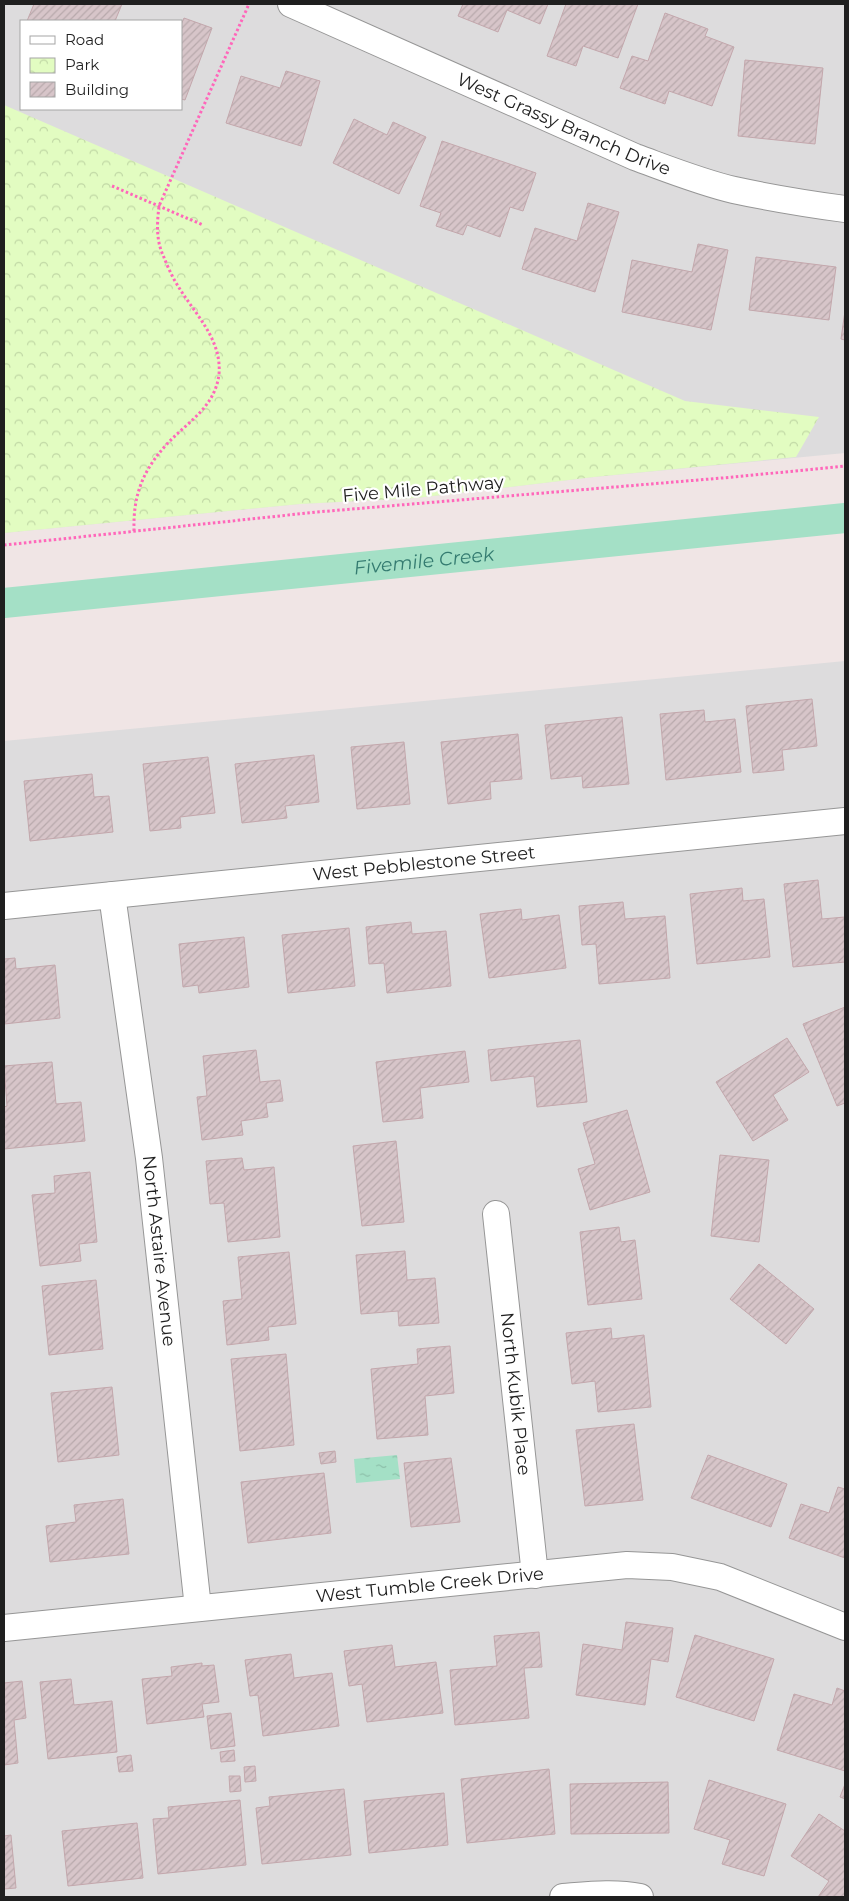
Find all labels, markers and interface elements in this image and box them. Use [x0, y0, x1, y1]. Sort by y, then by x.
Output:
legend [20, 20, 182, 110]
text: Road [65, 30, 104, 49]
text: Park [65, 55, 99, 74]
street label: West Grassy Branch Drive [453, 68, 674, 180]
text: Building [65, 80, 129, 99]
street label: Five Mile Pathway [341, 471, 505, 507]
water label: Fivemile Creek [353, 542, 496, 579]
street label: West Pebblestone Street [311, 841, 536, 886]
street label: North Astaire Avenue [138, 1154, 180, 1348]
street label: North Kubik Place [496, 1311, 535, 1477]
street label: West Tumble Creek Drive [315, 1562, 545, 1607]

